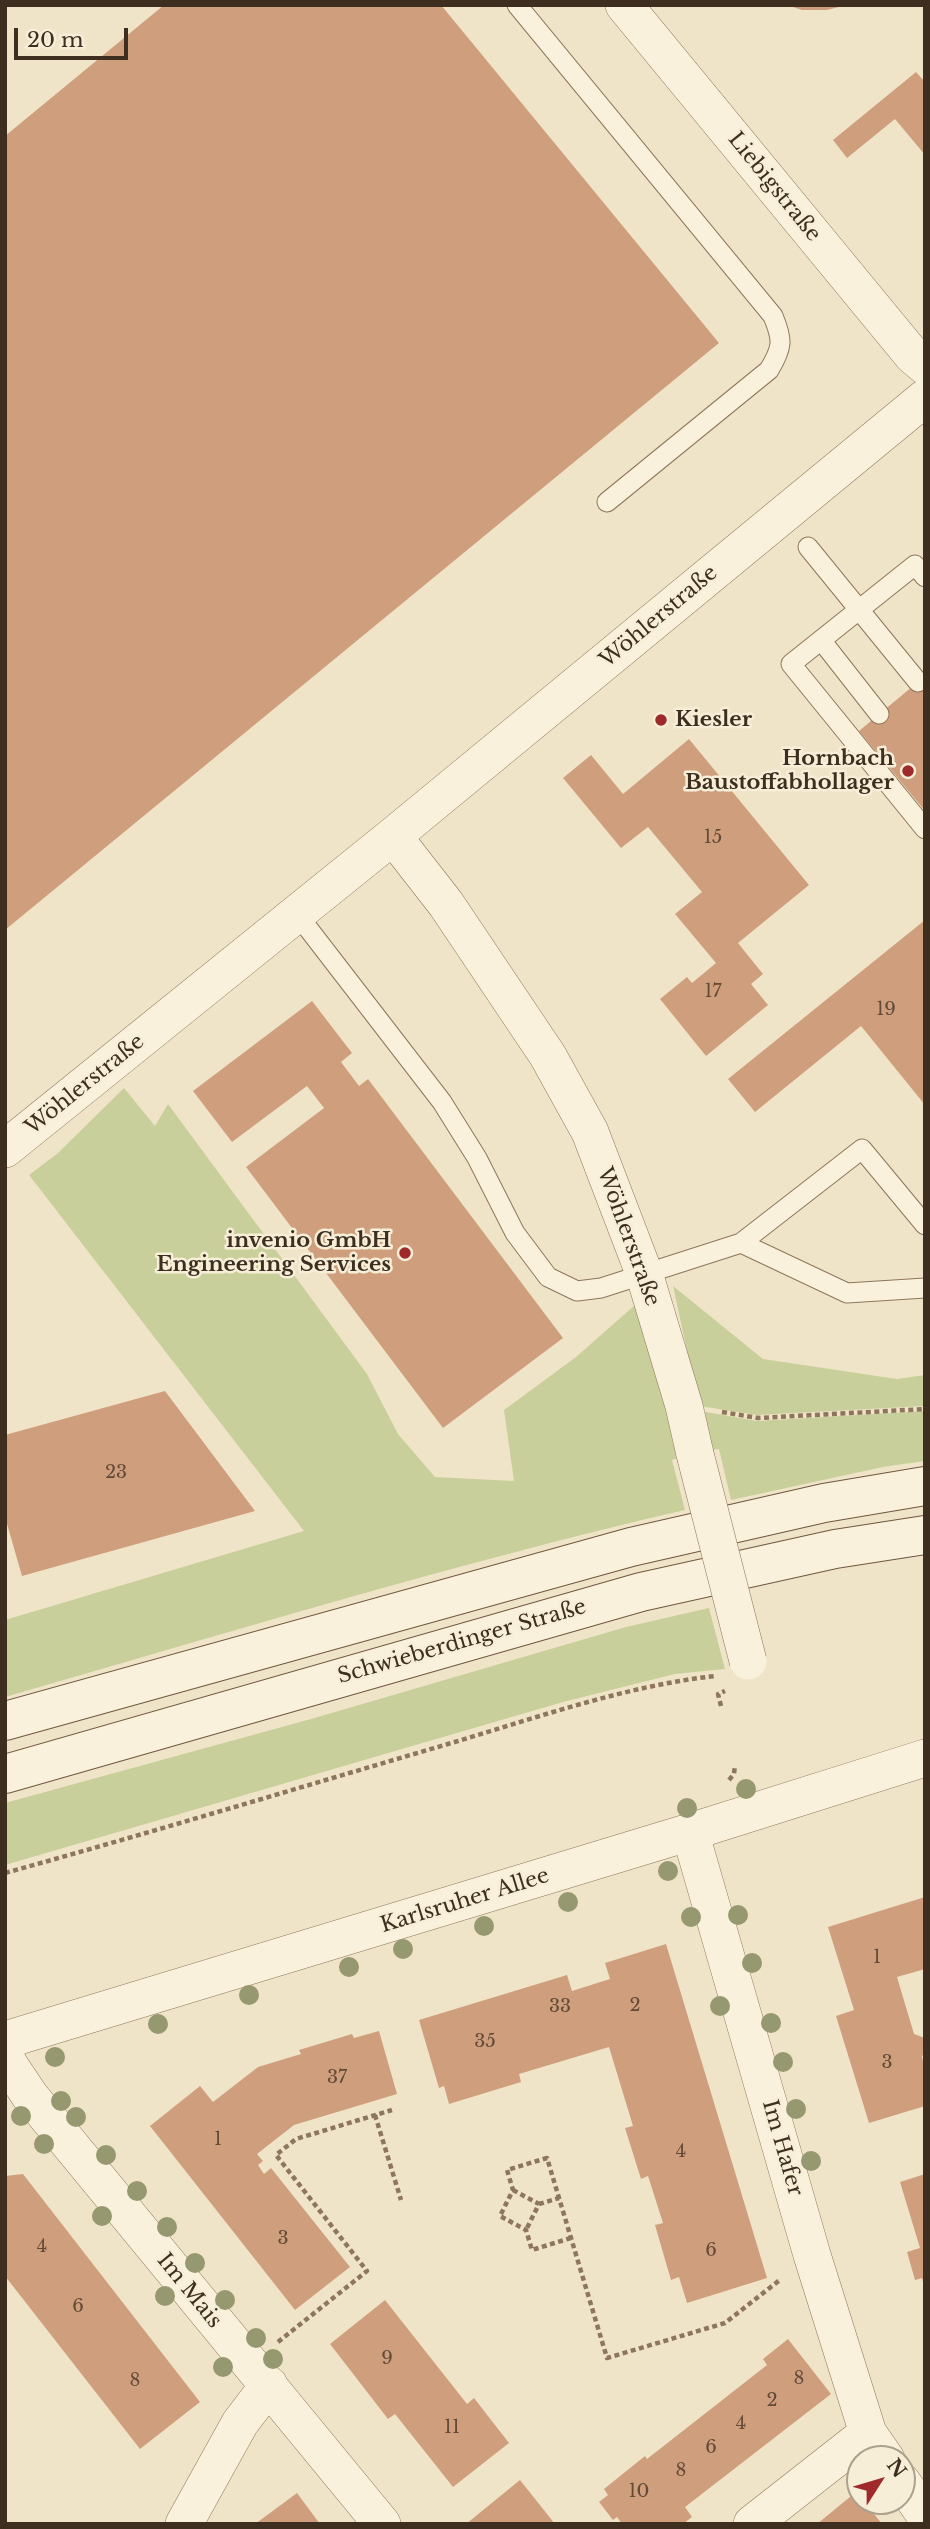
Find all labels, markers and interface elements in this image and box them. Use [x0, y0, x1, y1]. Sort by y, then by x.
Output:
scale bar [18, 14, 131, 58]
text: 20 m [27, 27, 84, 53]
street label: Liebigstraße [722, 127, 826, 247]
street label: Wöhlerstraße [595, 561, 723, 673]
place label: Kiesler [675, 707, 752, 733]
marker: Kiesler [653, 712, 669, 728]
place label: Hornbach Baustoffabhollager [685, 746, 894, 796]
marker: Hornbach Baustoffabhollager [900, 763, 916, 779]
house number: 15 [704, 827, 722, 849]
house number: 17 [704, 981, 722, 1003]
house number: 19 [876, 999, 896, 1021]
street label: Wöhlerstraße [20, 1029, 150, 1141]
street label: Wöhlerstraße [591, 1164, 665, 1310]
place label: invenio GmbH Engineering Services [156, 1228, 391, 1278]
marker: invenio GmbH Engineering Services [397, 1245, 413, 1261]
house number: 23 [105, 1462, 127, 1484]
street label: Schwieberdinger Straße [335, 1594, 589, 1690]
street label: Karlsruher Allee [378, 1863, 552, 1939]
house number: 1 [873, 1947, 881, 1969]
house number: 2 [629, 1995, 641, 2017]
house number: 33 [549, 1996, 571, 2018]
house number: 35 [474, 2031, 496, 2053]
house number: 3 [881, 2052, 893, 2074]
house number: 37 [327, 2067, 347, 2089]
street label: Im Hafer [756, 2097, 808, 2199]
house number: 1 [214, 2129, 222, 2151]
house number: 4 [676, 2141, 686, 2163]
house number: 3 [277, 2228, 289, 2250]
house number: 4 [37, 2236, 47, 2258]
house number: 6 [705, 2240, 717, 2262]
street label: Im Mais [151, 2249, 227, 2333]
house number: 6 [72, 2296, 84, 2318]
house number: 9 [381, 2348, 393, 2370]
house number: 8 [794, 2368, 804, 2390]
house number: 8 [130, 2370, 140, 2392]
house number: 2 [766, 2390, 778, 2412]
house number: 4 [736, 2413, 746, 2435]
house number: 11 [444, 2417, 460, 2439]
house number: 6 [705, 2437, 717, 2459]
north arrow [846, 2445, 916, 2515]
text: N [882, 2454, 911, 2482]
house number: 8 [676, 2460, 686, 2482]
house number: 10 [629, 2481, 649, 2503]

